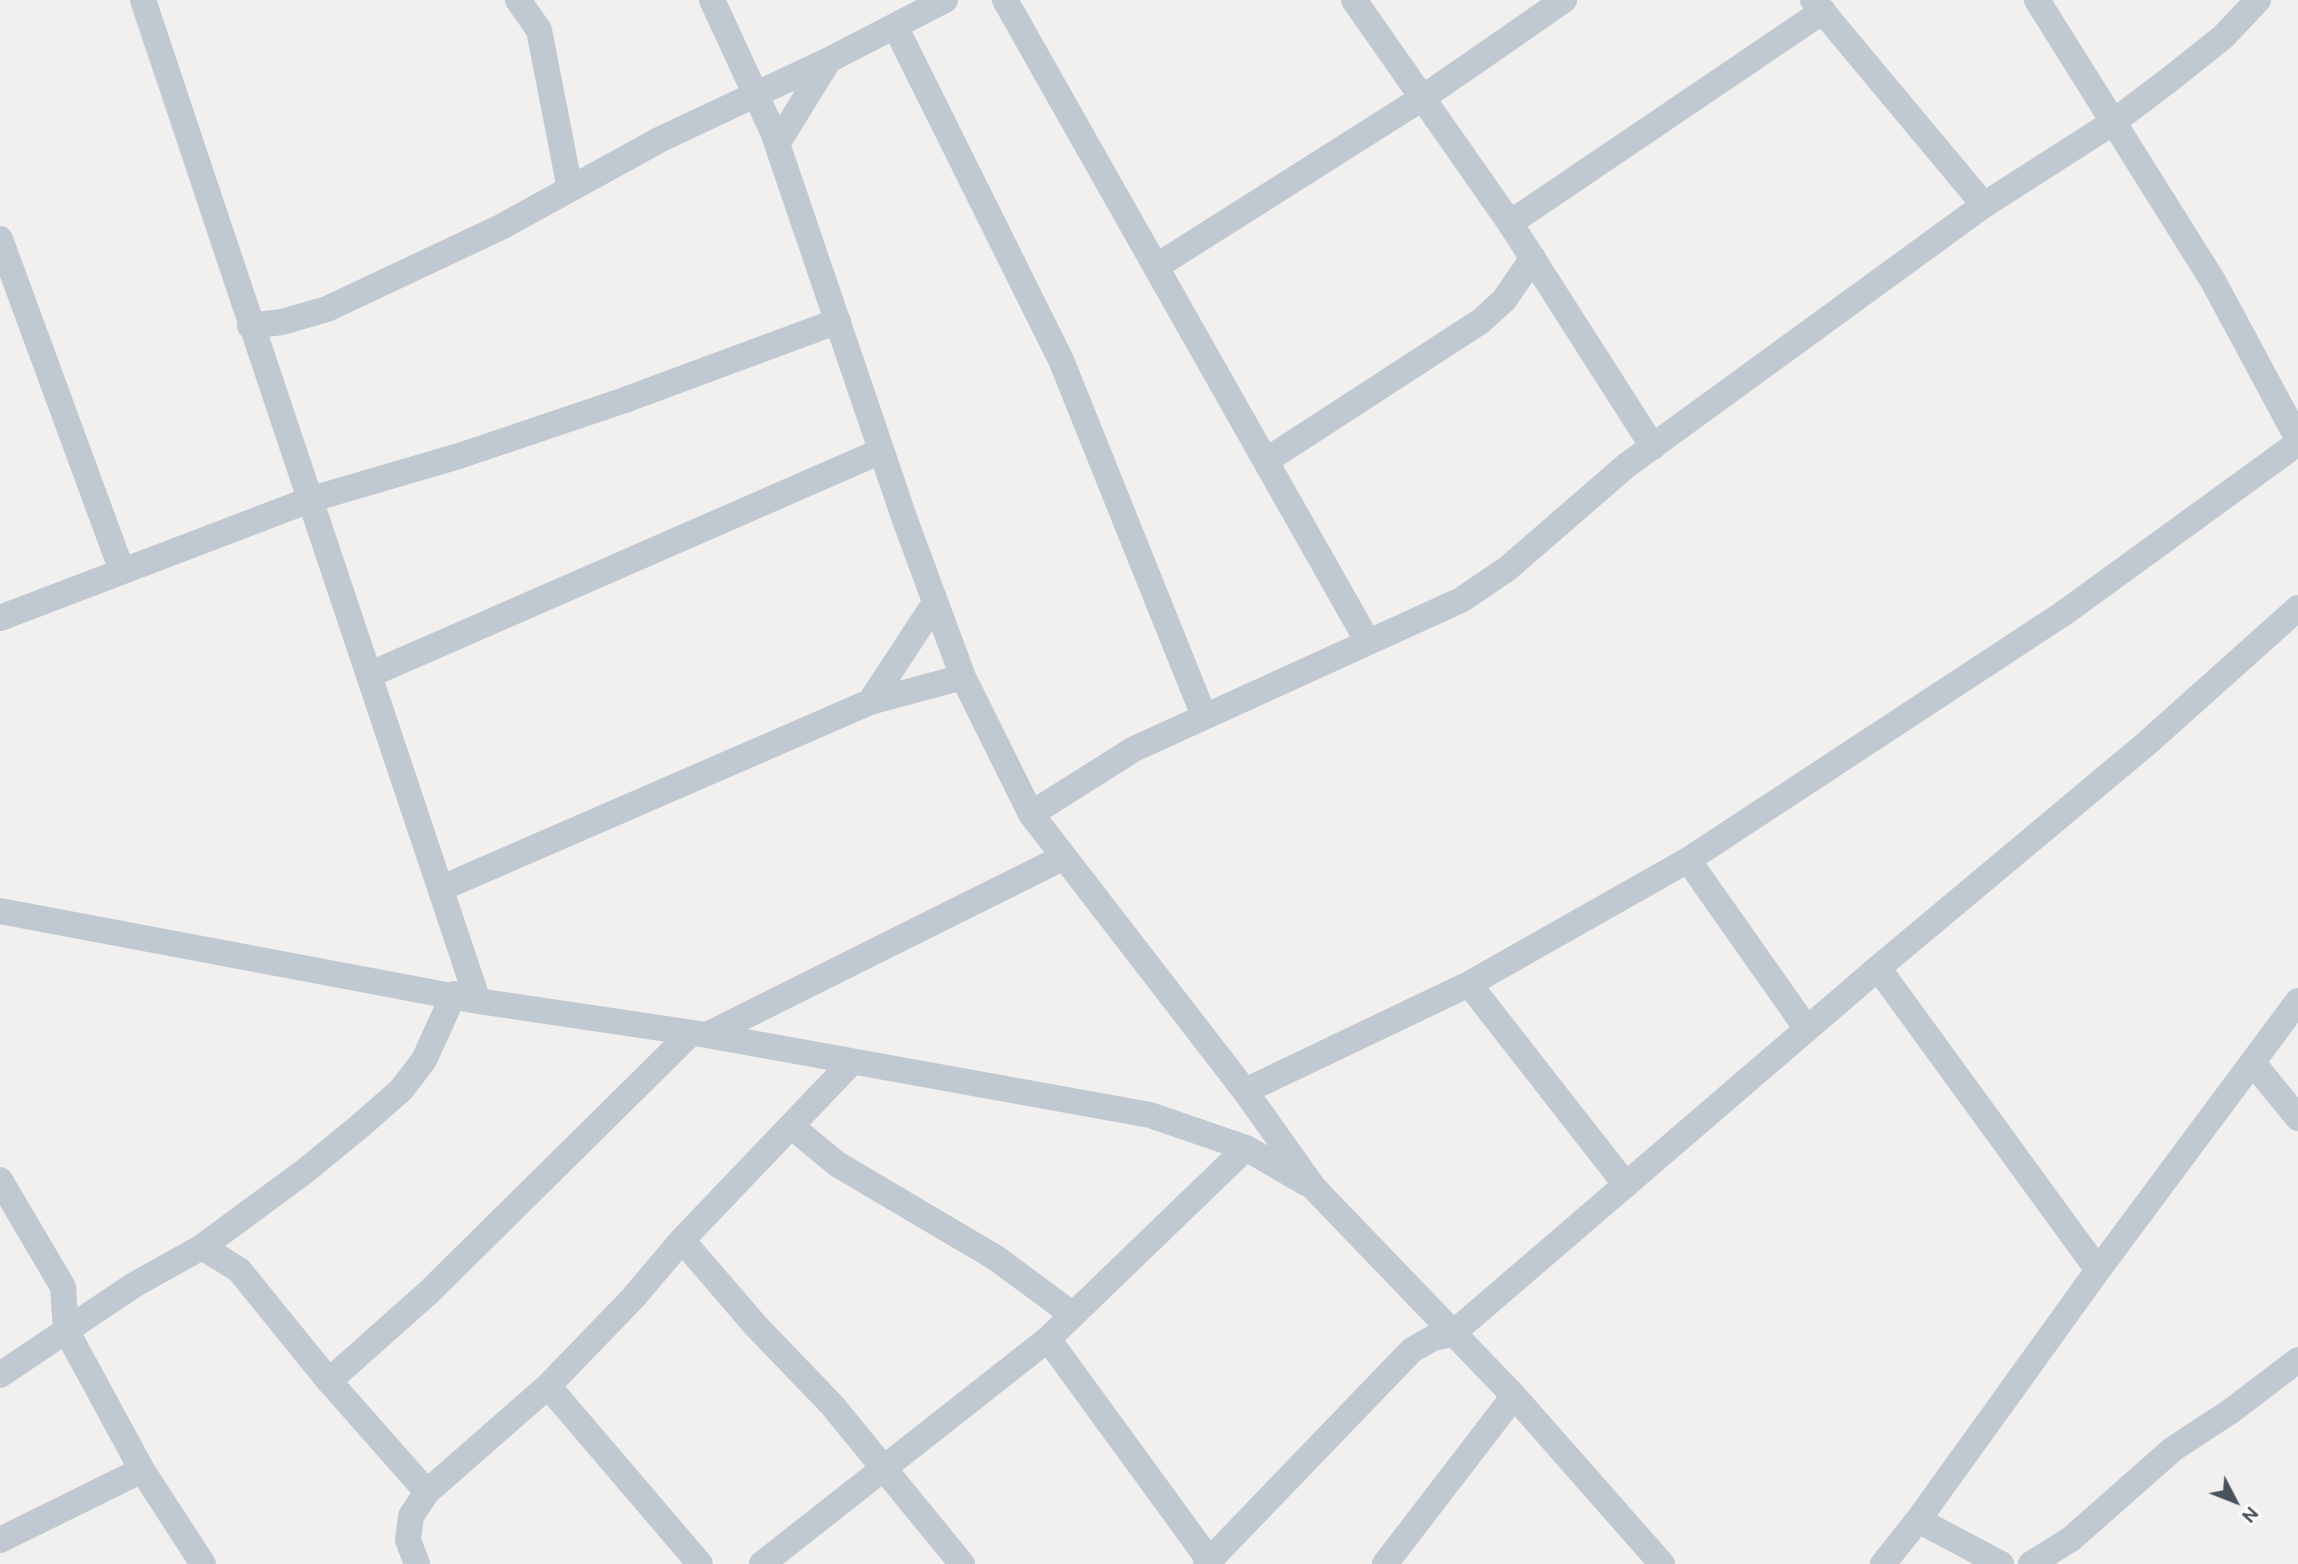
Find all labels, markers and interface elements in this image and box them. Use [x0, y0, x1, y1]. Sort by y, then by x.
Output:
north arrow [2200, 1466, 2270, 1536]
text: N [2238, 1502, 2264, 1528]

